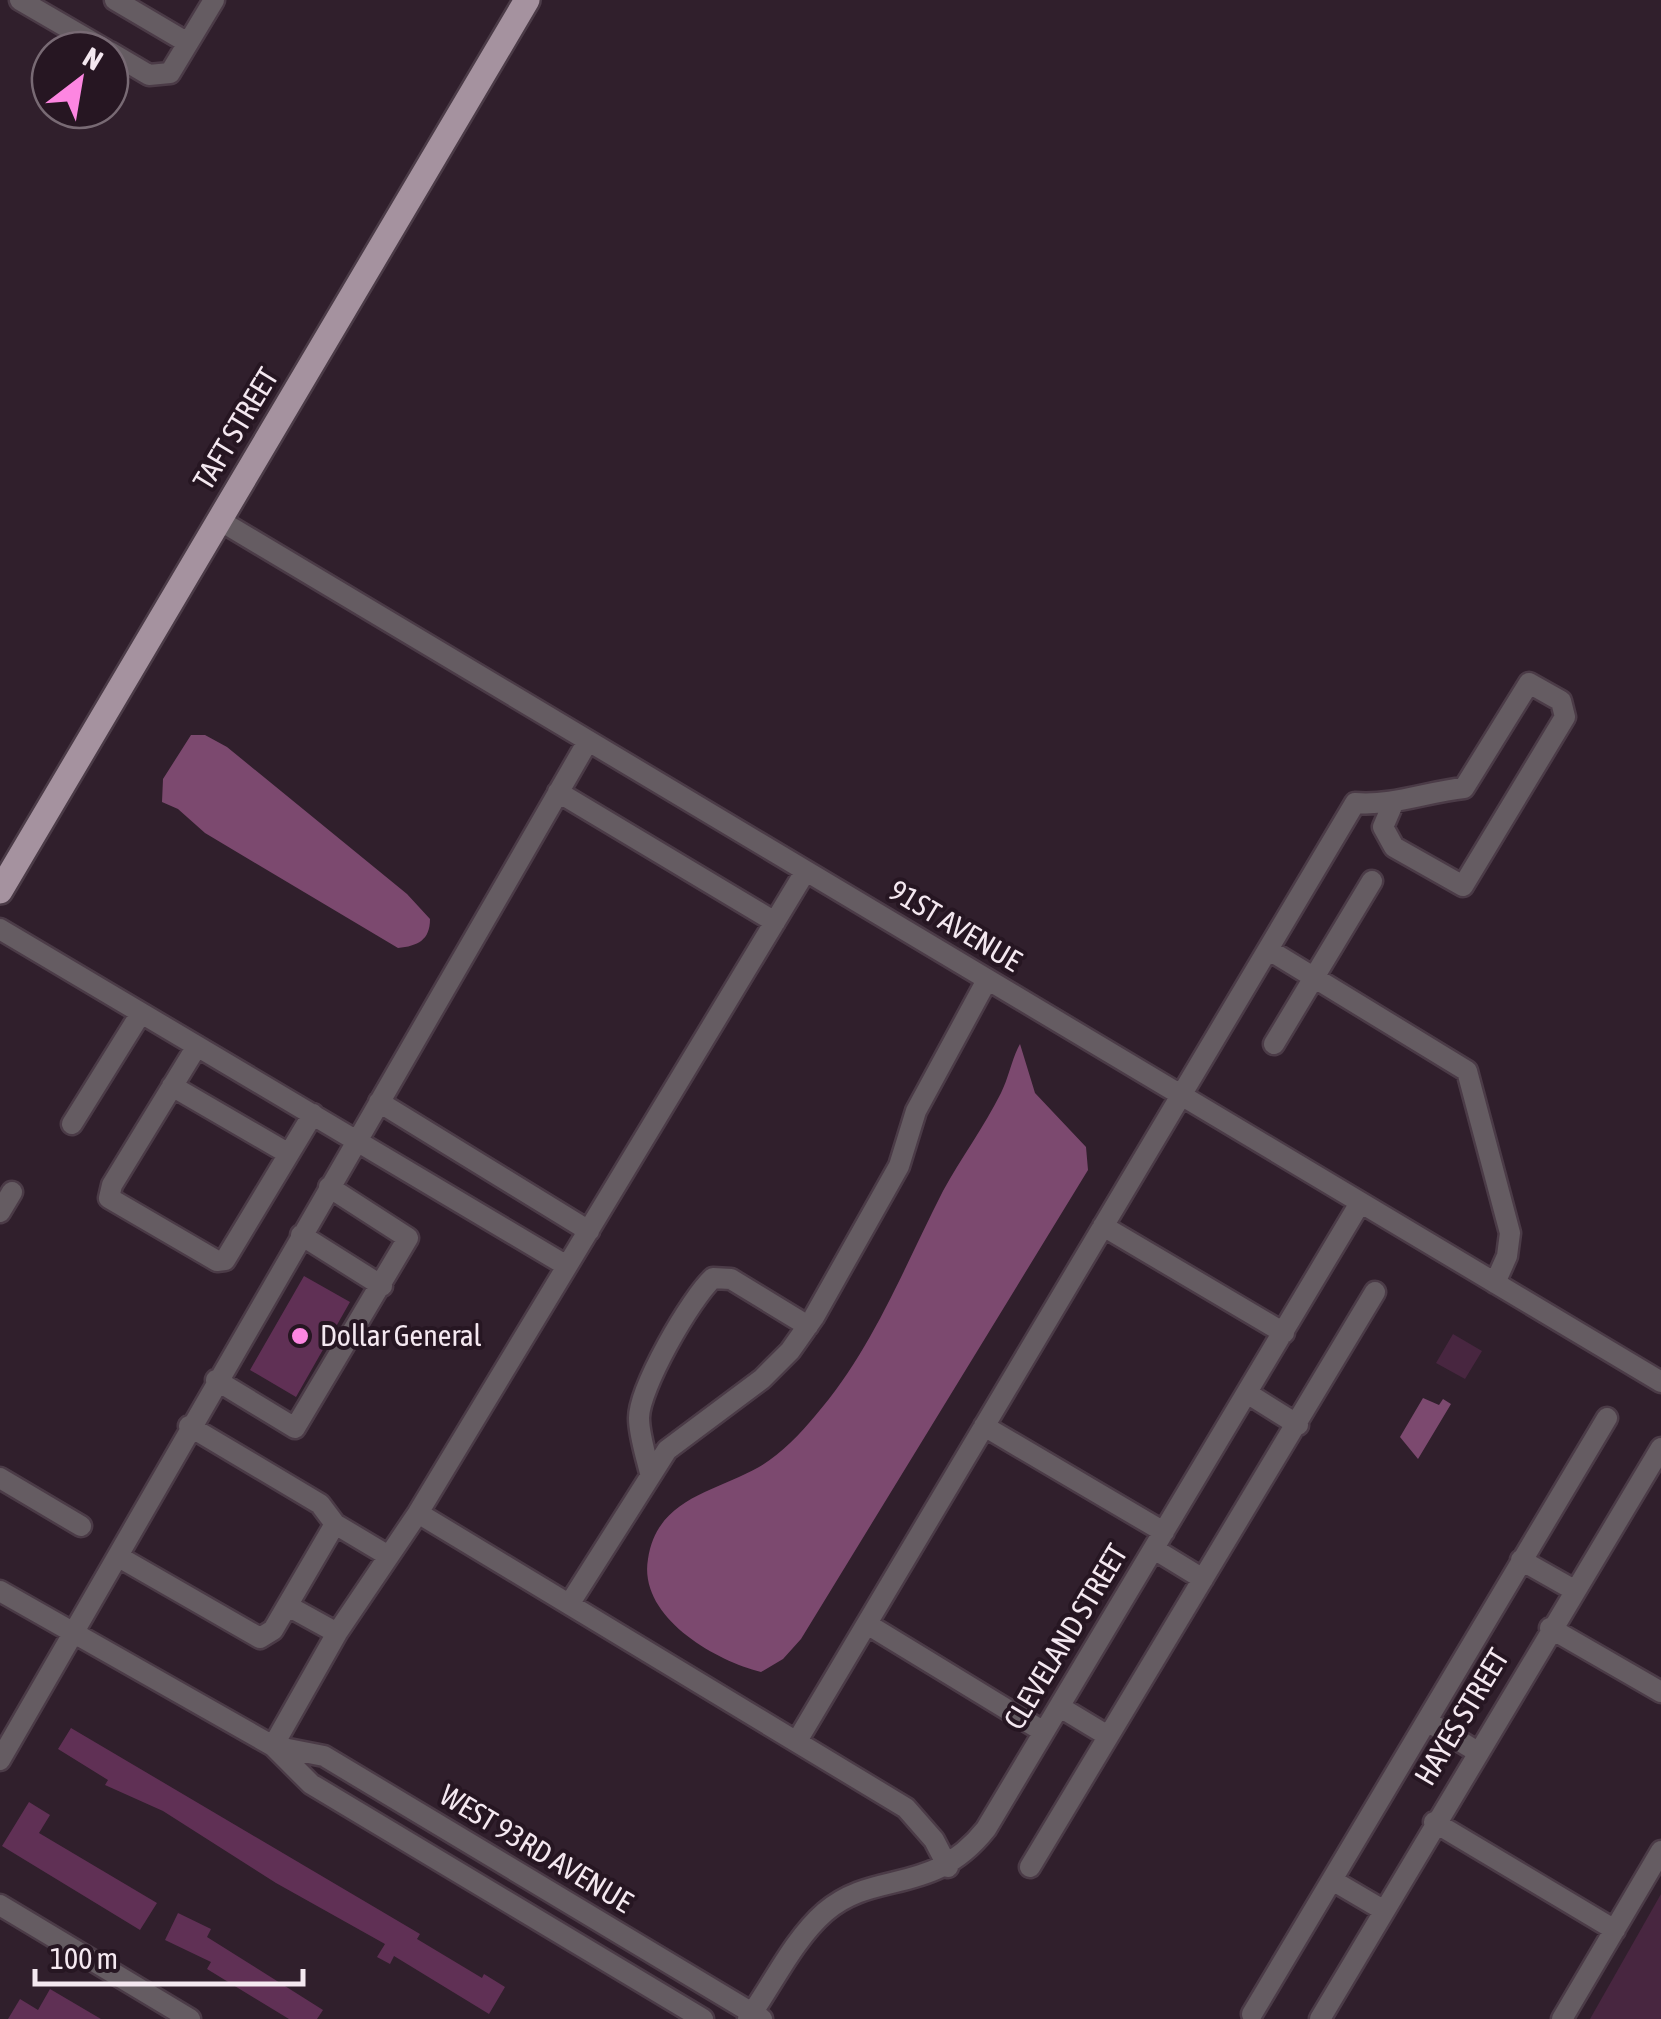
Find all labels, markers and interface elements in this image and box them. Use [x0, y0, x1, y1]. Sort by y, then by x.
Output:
north arrow [30, 30, 130, 130]
text: N [78, 41, 108, 77]
street label: TAFT STREET [186, 362, 285, 495]
street label: 91ST AVENUE [883, 872, 1028, 978]
place label: Dollar General [320, 1318, 482, 1352]
marker: Dollar General [289, 1325, 311, 1347]
street label: CLEVELAND STREET [997, 1538, 1134, 1735]
street label: HAYES STREET [1407, 1642, 1515, 1791]
street label: WEST 93RD AVENUE [434, 1777, 639, 1919]
scale bar [35, 1924, 302, 1986]
text: 100 m [50, 1941, 118, 1975]

